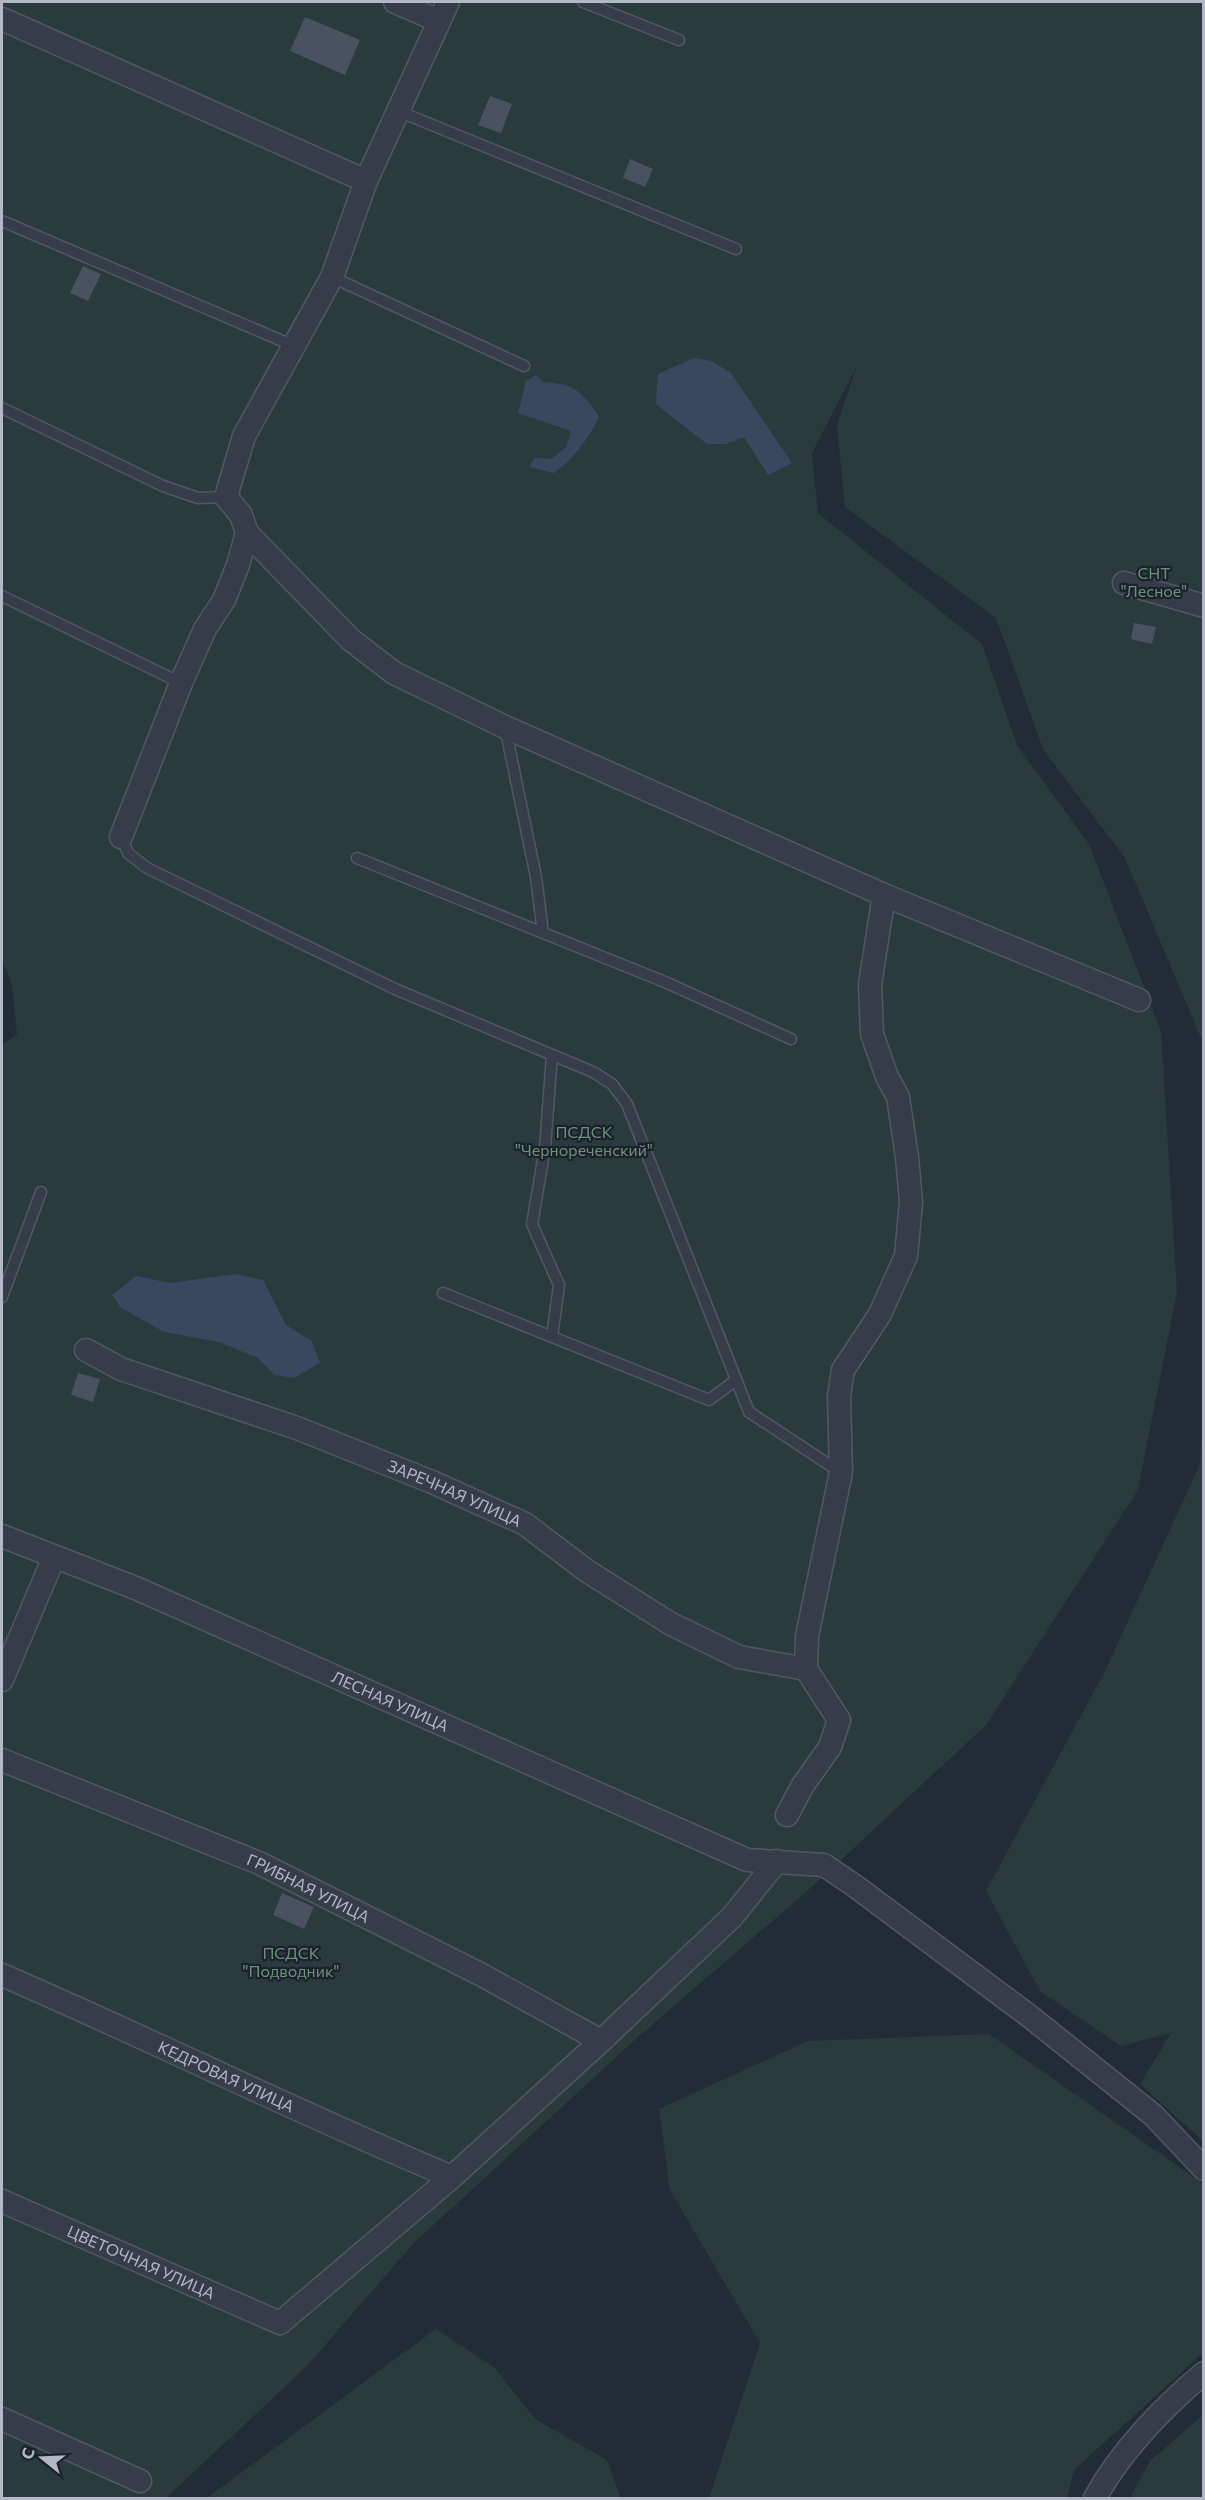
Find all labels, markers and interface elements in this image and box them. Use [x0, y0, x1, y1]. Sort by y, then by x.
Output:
park label: СНТ "Лесное" [1121, 563, 1187, 600]
park label: ПСДСК "Чернореченский" [515, 1122, 653, 1159]
street label: ЗАРЕЧНАЯ УЛИЦА [385, 1455, 525, 1530]
street label: ЛЕСНАЯ УЛИЦА [329, 1666, 452, 1735]
street label: ГРИБНАЯ УЛИЦА [244, 1849, 373, 1926]
park label: ПСДСК "Подводник" [243, 1943, 339, 1980]
street label: КЕДРОВАЯ УЛИЦА [155, 2036, 297, 2116]
street label: ЦВЕТОЧНАЯ УЛИЦА [65, 2221, 218, 2302]
north arrow [12, 2428, 72, 2488]
text: С [17, 2445, 38, 2461]

